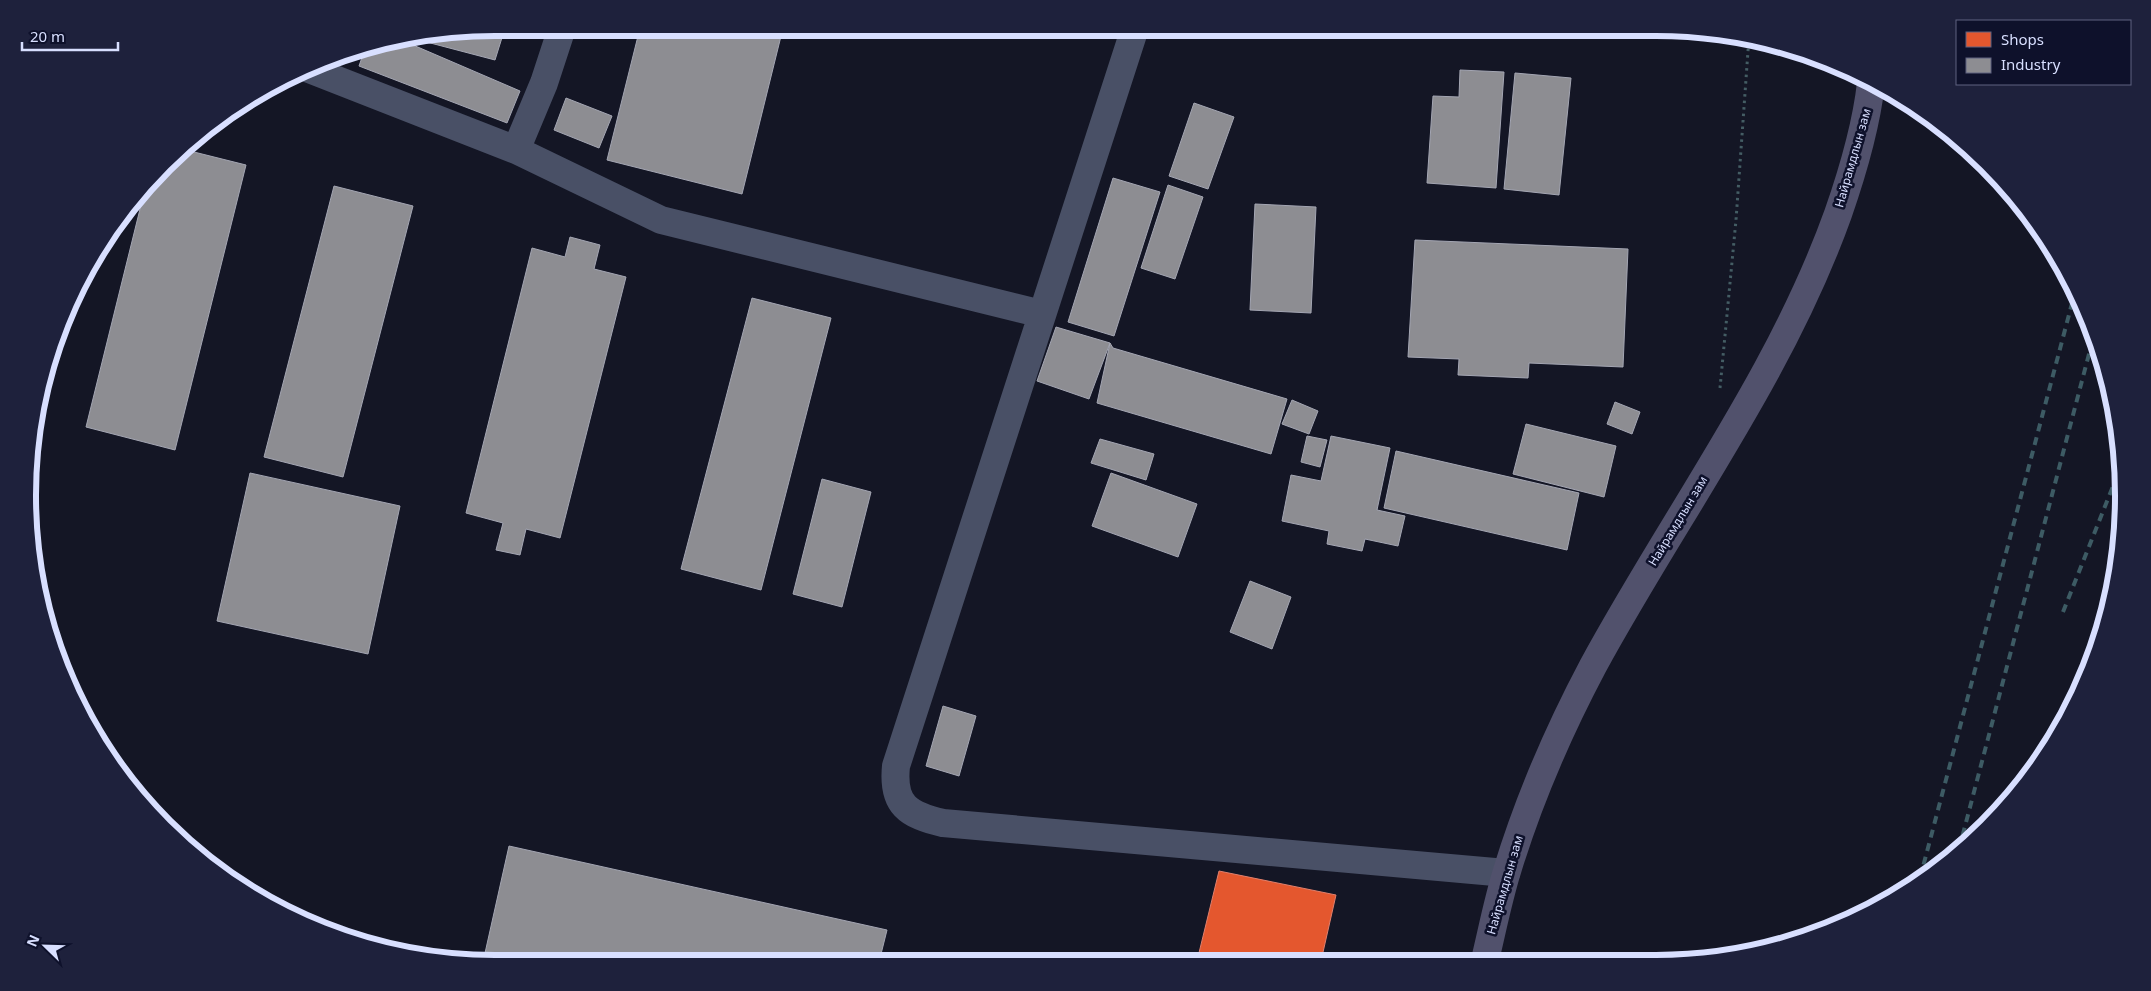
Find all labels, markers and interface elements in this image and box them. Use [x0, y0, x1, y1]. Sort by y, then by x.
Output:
scale bar [22, 20, 119, 52]
legend [1956, 20, 2131, 85]
text: 20 m [30, 26, 65, 46]
text: Shops [2001, 29, 2044, 49]
text: Industry [2001, 54, 2061, 74]
street label: Найрамдлын зам [1830, 106, 1875, 209]
street label: Найрамдлын зам [1644, 473, 1711, 569]
street label: Найрамдлын зам [1482, 833, 1527, 936]
north arrow [20, 921, 70, 971]
text: N [22, 932, 44, 950]

